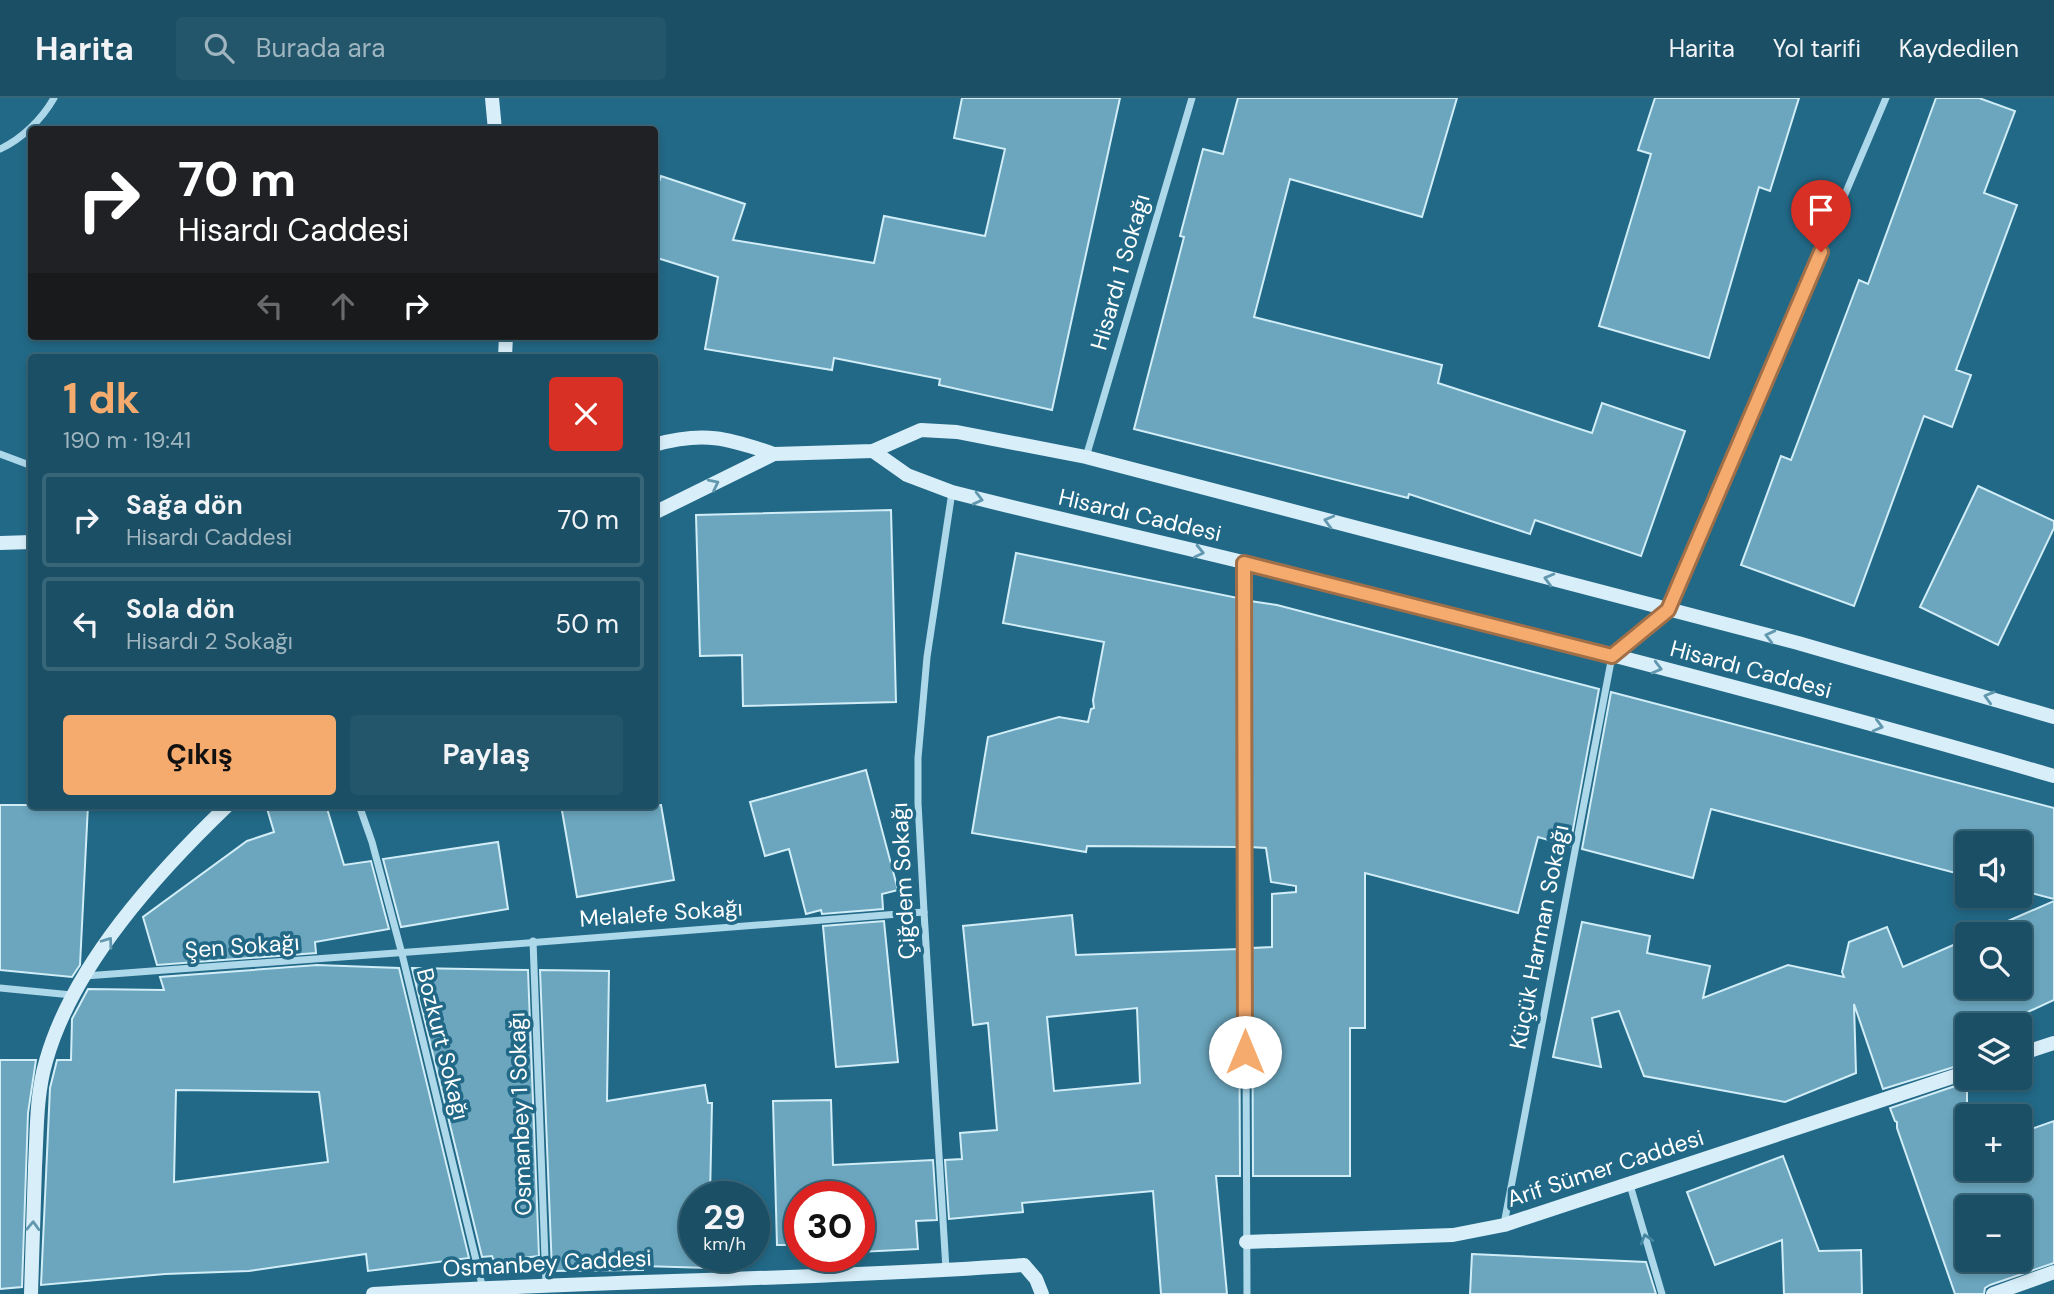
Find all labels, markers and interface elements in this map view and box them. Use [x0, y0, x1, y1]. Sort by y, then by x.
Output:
search box [176, 17, 666, 80]
text: Harita [35, 27, 134, 70]
icon: search [200, 29, 238, 67]
text: Burada ara [256, 31, 385, 65]
text: Harita [1669, 33, 1735, 64]
text: Yol tarifi [1773, 33, 1861, 64]
text: Kaydedilen [1899, 33, 2019, 64]
text: 70 m [178, 147, 296, 211]
icon: right [63, 154, 154, 245]
pin [1791, 180, 1851, 252]
street label: Hisardı 1 Sokağı [1083, 191, 1157, 353]
icon: arrive [1802, 191, 1840, 229]
text: Hisardı Caddesi [178, 209, 409, 251]
icon: left [251, 287, 289, 325]
icon: ahead [324, 287, 362, 325]
icon: right [397, 287, 435, 325]
text: 1 dk [63, 371, 140, 426]
button: close [549, 377, 623, 451]
text: 190 m · 19:41 [63, 425, 191, 455]
one-way arrow [707, 478, 719, 492]
street label: Hisardı Caddesi [1056, 482, 1224, 548]
text: Sağa dön [126, 488, 243, 522]
one-way arrow [972, 491, 984, 505]
icon: right [67, 501, 105, 539]
text: 70 m [558, 503, 619, 537]
one-way arrow [1324, 515, 1336, 529]
text: Hisardı Caddesi [126, 522, 292, 552]
one-way arrow [1193, 544, 1205, 559]
one-way arrow [1543, 573, 1555, 587]
text: Sola dön [126, 592, 235, 626]
icon: left [67, 605, 105, 643]
text: 50 m [555, 607, 619, 641]
text: Hisardı 2 Sokağı [126, 626, 293, 656]
one-way arrow [1764, 630, 1776, 644]
street label: Hisardı Caddesi [1667, 633, 1835, 705]
one-way arrow [1651, 660, 1663, 674]
one-way arrow [1983, 690, 1995, 705]
button: Çıkış [63, 715, 336, 795]
button: Paylaş [350, 715, 623, 795]
one-way arrow [1871, 718, 1883, 732]
street label: Çiğdem Sokağı [884, 802, 922, 960]
street label: Küçük Harman Sokağı [1503, 822, 1575, 1052]
map controls [1955, 831, 2032, 1272]
button: sound [1955, 831, 2032, 908]
street label: Melalefe Sokağı [578, 892, 744, 934]
button: search [1955, 922, 2032, 999]
street label: Şen Sokağı [184, 927, 300, 965]
one-way arrow [100, 937, 112, 950]
street label: Bozkurt Sokağı [410, 965, 476, 1123]
street label: Osmanbey 1 Sokağı [501, 1012, 539, 1216]
button: layers [1955, 1013, 2032, 1090]
position arrow [1208, 1015, 1282, 1089]
button: + [1955, 1104, 2032, 1181]
street label: Arif Sümer Caddesi [1503, 1122, 1707, 1214]
speed limit sign: 30 [784, 1181, 875, 1272]
text: 29 [703, 1194, 746, 1240]
button: − [1955, 1195, 2032, 1272]
one-way arrow [26, 1220, 41, 1231]
text: km/h [703, 1232, 746, 1256]
one-way arrow [1640, 1234, 1655, 1246]
street label: Osmanbey Caddesi [442, 1243, 652, 1283]

